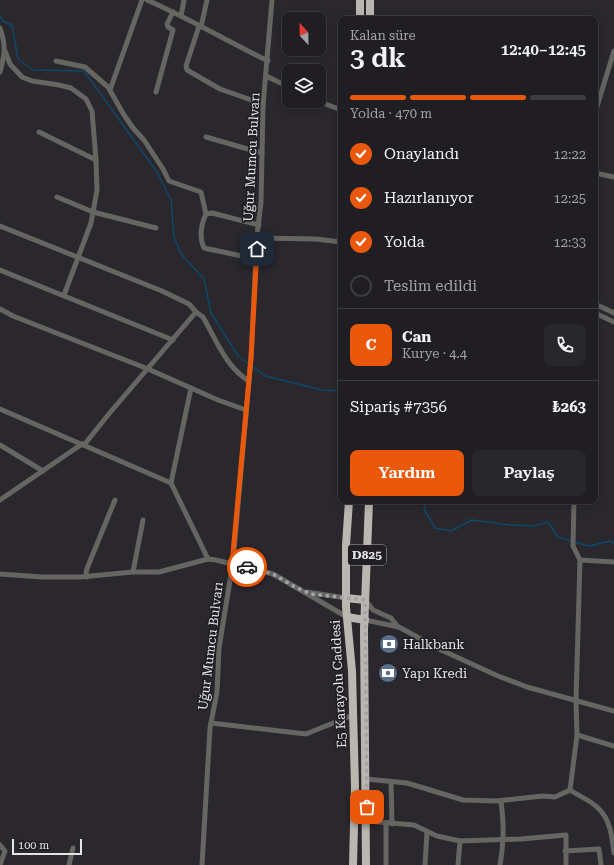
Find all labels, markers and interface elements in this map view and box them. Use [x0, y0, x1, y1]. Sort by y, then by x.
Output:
north arrow [282, 12, 326, 56]
map controls [282, 12, 326, 108]
text: Kalan süre [350, 28, 416, 43]
text: 12:40–12:45 [501, 41, 586, 59]
text: 3 dk [350, 43, 406, 73]
button: layers [282, 64, 326, 108]
street label: Uğur Mumcu Bulvarı [241, 92, 262, 222]
text: Yolda · 470 m [350, 106, 432, 121]
icon: check [350, 143, 372, 165]
text: Onaylandı [384, 145, 459, 163]
text: 12:22 [554, 147, 586, 162]
icon: check [350, 187, 372, 209]
text: Hazırlanıyor [384, 189, 474, 207]
text: 12:25 [554, 191, 586, 206]
icon: check [350, 231, 372, 253]
pin [240, 232, 274, 266]
text: Yolda [384, 233, 425, 251]
text: 12:33 [554, 235, 586, 250]
icon: home [246, 238, 268, 260]
text: Teslim edildi [384, 277, 477, 295]
button: phone [544, 324, 586, 366]
text: Can [402, 328, 431, 346]
text: C [366, 336, 376, 354]
text: Kurye · 4.4 [402, 346, 467, 361]
text: Sipariş #7356 [350, 398, 447, 416]
text: ₺263 [552, 398, 586, 416]
button: Yardım [350, 450, 464, 496]
button: Paylaş [472, 450, 586, 496]
road number: D825 [348, 545, 386, 565]
courier [227, 547, 267, 587]
icon: car [236, 556, 258, 578]
street label: Uğur Mumcu Bulvarı [195, 581, 226, 711]
street label: E5 Karayolu Caddesi [328, 619, 349, 748]
bank icon: Halkbank [378, 633, 400, 655]
place label: Halkbank [403, 637, 464, 652]
bank icon: Yapı Kredi [377, 662, 399, 684]
place label: Yapı Kredi [402, 666, 467, 681]
pin [350, 790, 384, 824]
icon: bag [356, 796, 378, 818]
scale bar [12, 837, 82, 856]
text: 100 m [18, 839, 49, 852]

